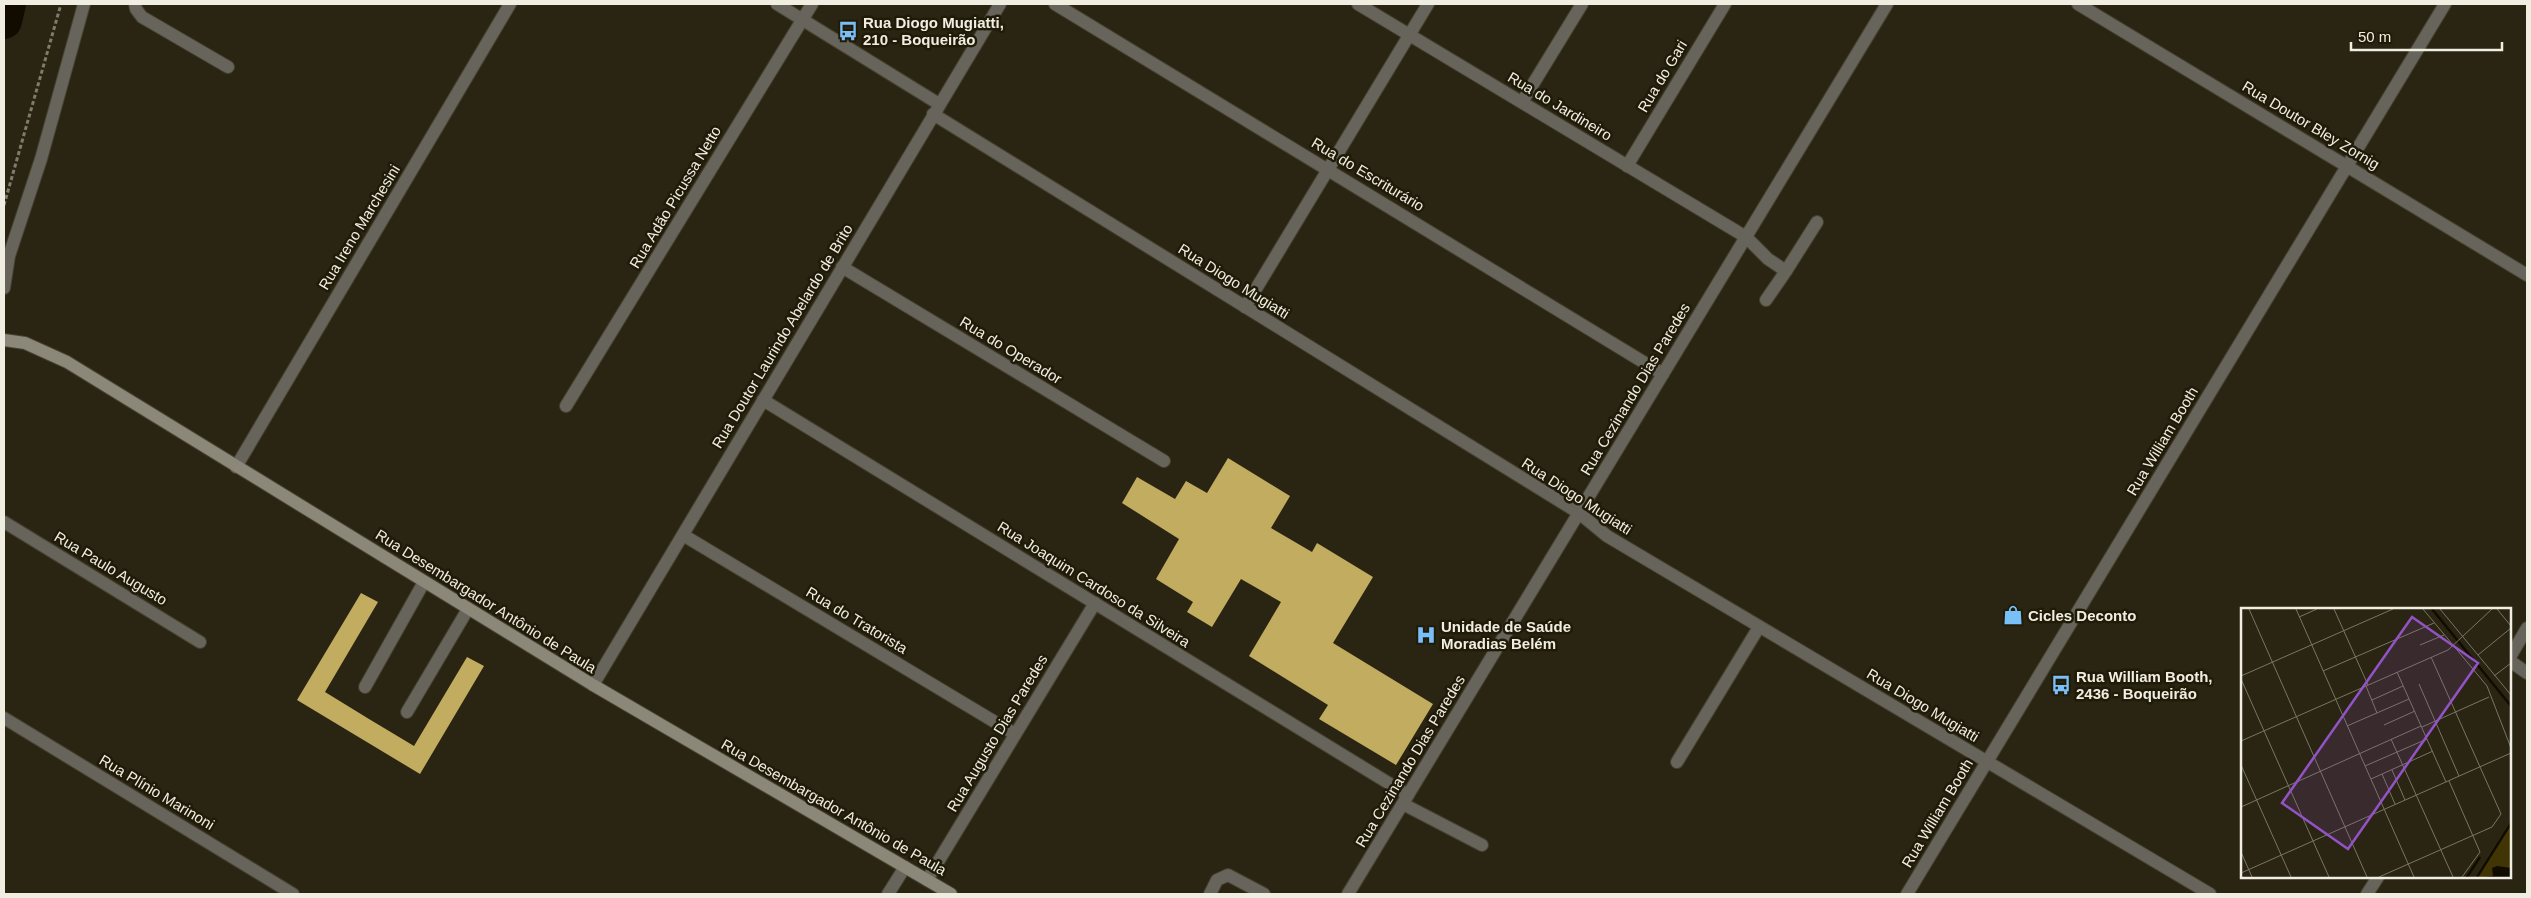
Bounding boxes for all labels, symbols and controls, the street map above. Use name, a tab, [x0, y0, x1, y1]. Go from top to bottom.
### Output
place label: Rua Diogo Mugiatti, 210 - Boqueirão	[863, 14, 1004, 48]
bus stop icon: Rua Diogo Mugiatti, 210 - Boqueirão	[837, 20, 859, 42]
scale bar	[2351, 20, 2502, 52]
text: 50 m	[2358, 28, 2391, 45]
street label: Rua do Gari	[1634, 37, 1690, 115]
street label: Rua do Jardineiro	[1505, 68, 1615, 144]
street label: Rua Doutor Bley Zornig	[2239, 77, 2383, 173]
street label: Rua Adão Picussa Netto	[626, 123, 724, 271]
street label: Rua do Escriturário	[1309, 134, 1427, 214]
street label: Rua Ireno Marchesini	[315, 162, 403, 292]
street label: Rua Doutor Laurindo Abelardo de Brito	[708, 221, 856, 451]
street label: Rua Diogo Mugiatti	[1175, 240, 1293, 322]
street label: Rua Cezinando Dias Paredes	[1577, 300, 1693, 478]
street label: Rua do Operador	[957, 313, 1065, 387]
street label: Rua William Booth	[2123, 384, 2201, 498]
street label: Rua Diogo Mugiatti	[1519, 454, 1635, 538]
street label: Rua Joaquim Cardoso da Silveira	[995, 518, 1194, 651]
street label: Rua Desembargador Antônio de Paula	[373, 526, 600, 677]
street label: Rua Paulo Augusto	[52, 528, 170, 608]
street label: Rua do Tratorista	[803, 583, 911, 657]
shop icon: Cicles Deconto	[2002, 604, 2024, 626]
place label: Cicles Deconto	[2028, 607, 2136, 624]
inset map	[2241, 608, 2511, 878]
place label: Unidade de Saúde Moradias Belém	[1441, 618, 1571, 652]
hospital icon: Unidade de Saúde Moradias Belém	[1415, 624, 1437, 646]
street label: Rua Augusto Dias Paredes	[943, 651, 1051, 815]
street label: Rua Diogo Mugiatti	[1864, 665, 1982, 745]
place label: Rua William Booth, 2436 - Boqueirão	[2076, 668, 2213, 702]
street label: Rua Cezinando Dias Paredes	[1352, 672, 1468, 850]
bus stop icon: Rua William Booth, 2436 - Boqueirão	[2050, 674, 2072, 696]
street label: Rua Desembargador Antônio de Paula	[719, 735, 950, 879]
street label: Rua Plínio Marinoni	[97, 751, 217, 833]
street label: Rua William Booth	[1898, 756, 1976, 870]

